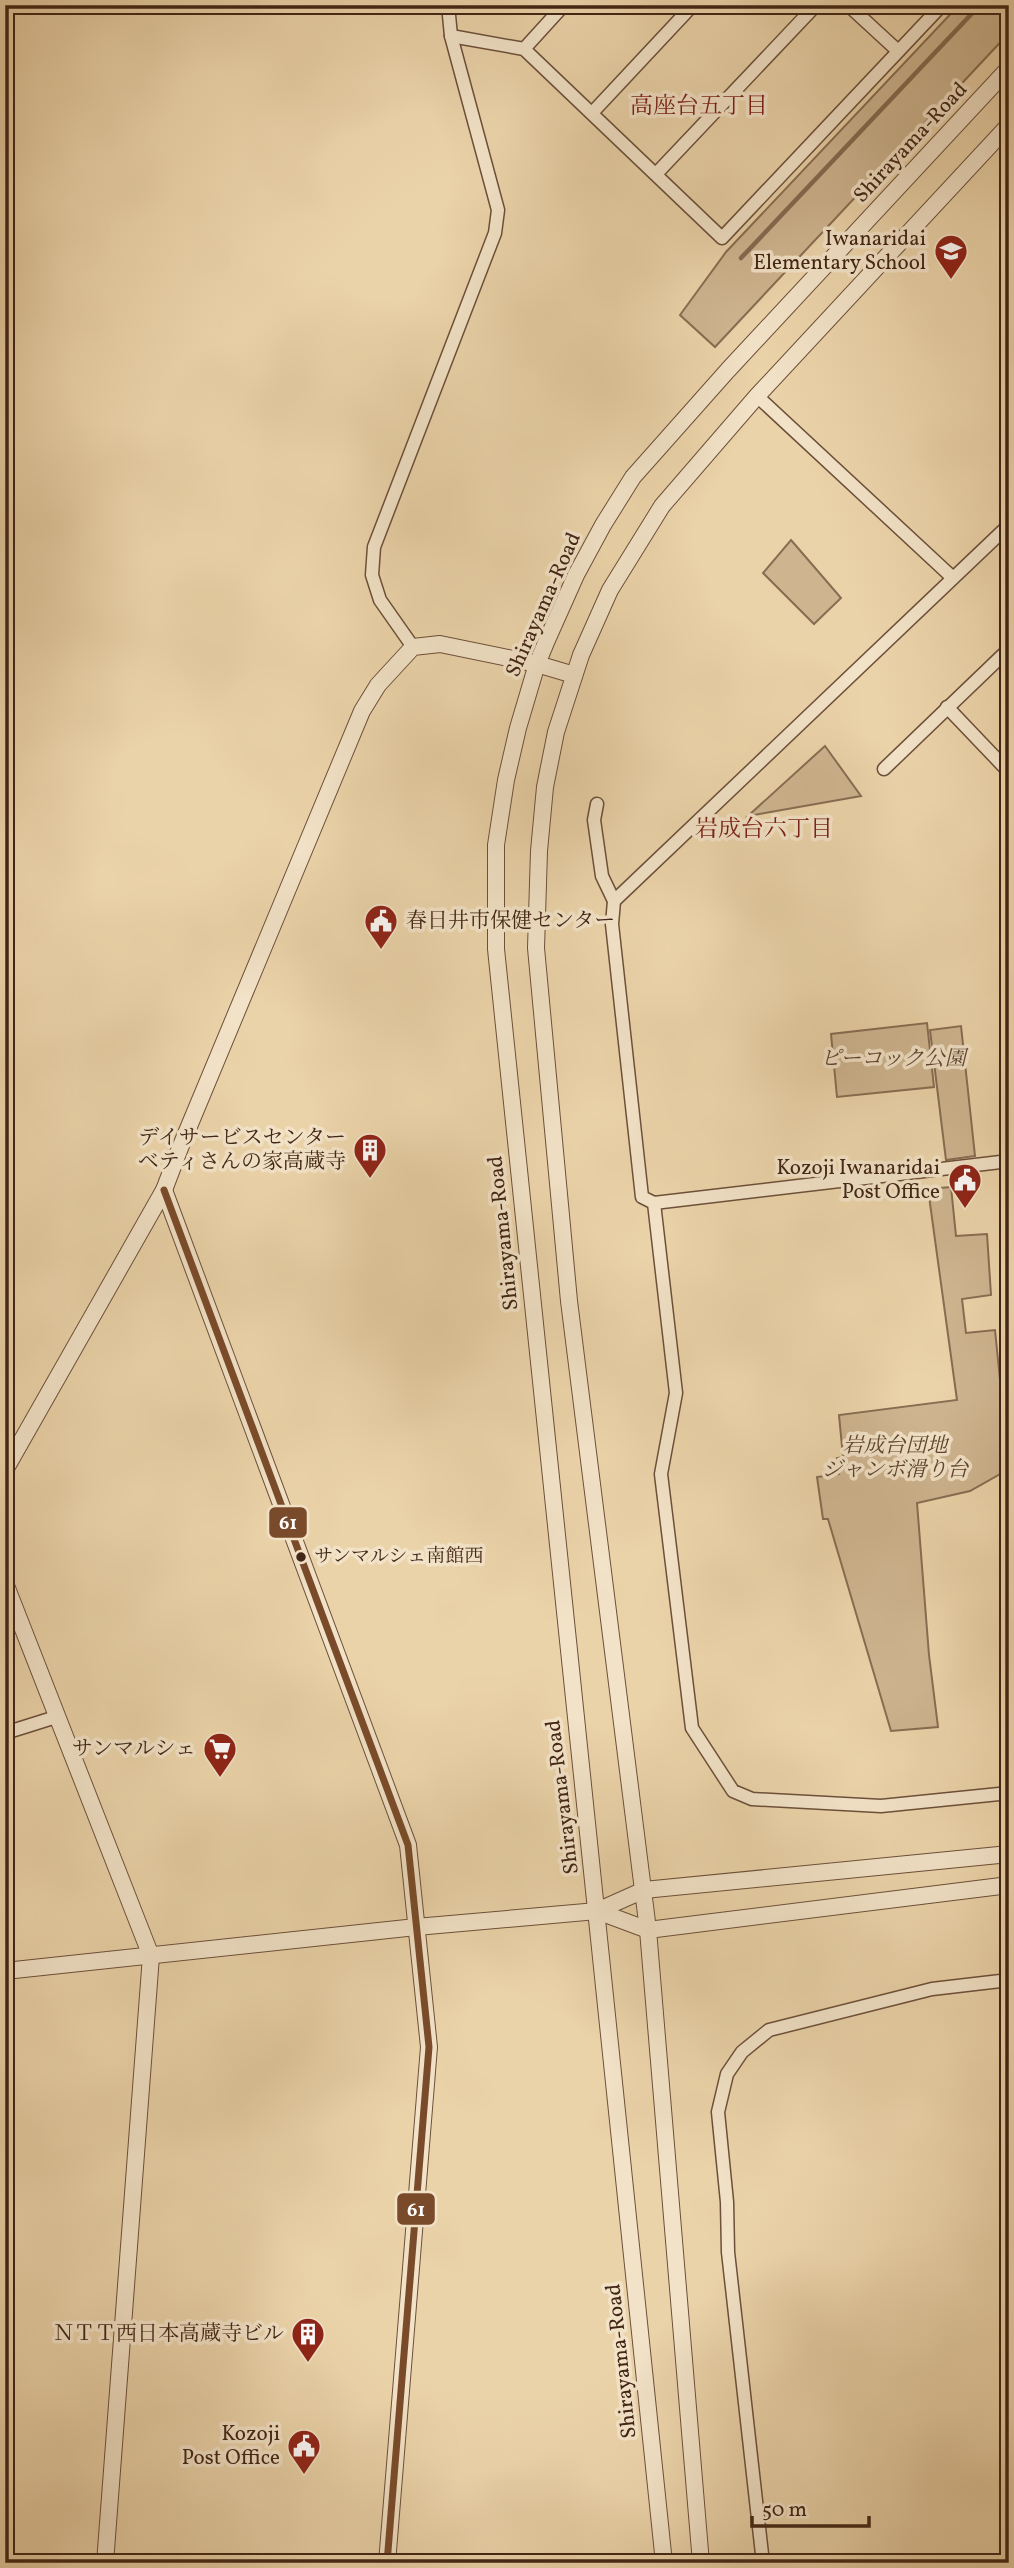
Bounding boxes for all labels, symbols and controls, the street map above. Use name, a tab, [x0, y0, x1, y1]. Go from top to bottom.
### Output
street label: Shirayama-Road	[847, 76, 975, 210]
district label: 高座台五丁目	[630, 91, 768, 123]
place label: Iwanaridai Elementary School	[753, 225, 926, 278]
school or university icon: Iwanaridai Elementary School	[932, 232, 970, 281]
street label: Shirayama-Road	[499, 528, 589, 682]
district label: 岩成台六丁目	[695, 814, 833, 846]
public building icon: 春日井市保健センター	[362, 902, 400, 951]
place label: 春日井市保健センター	[406, 907, 615, 936]
park label: ピーコック公園	[820, 1045, 969, 1074]
place label: デイサービスセンター ベティさんの家高蔵寺	[138, 1124, 346, 1177]
building icon: デイサービスセンター ベティさんの家高蔵寺	[351, 1131, 389, 1180]
street label: Shirayama-Road	[481, 1154, 527, 1312]
place label: Kozoji Iwanaridai Post Office	[776, 1154, 940, 1207]
public building icon: Kozoji Iwanaridai Post Office	[946, 1161, 984, 1210]
park label: 岩成台団地 ジャンボ滑り台	[822, 1432, 969, 1485]
line badge: 61	[268, 1506, 308, 1539]
text: 61	[279, 1511, 297, 1537]
place label: サンマルシェ南館西	[314, 1544, 483, 1570]
marker: サンマルシェ南館西	[294, 1550, 308, 1564]
street label: Shirayama-Road	[539, 1718, 587, 1876]
supermarket icon: サンマルシェ	[201, 1730, 239, 1779]
place label: サンマルシェ	[72, 1735, 196, 1764]
line badge: 61	[396, 2192, 436, 2226]
text: 61	[407, 2198, 425, 2224]
street label: Shirayama-Road	[599, 2282, 645, 2440]
building icon: ＮＴＴ西日本高蔵寺ビル	[289, 2315, 327, 2364]
place label: ＮＴＴ西日本高蔵寺ビル	[53, 2320, 284, 2349]
place label: Kozoji Post Office	[182, 2420, 280, 2473]
public building icon: Kozoji Post Office	[285, 2427, 323, 2476]
scale bar	[752, 2484, 869, 2528]
text: 50 m	[762, 2496, 807, 2525]

